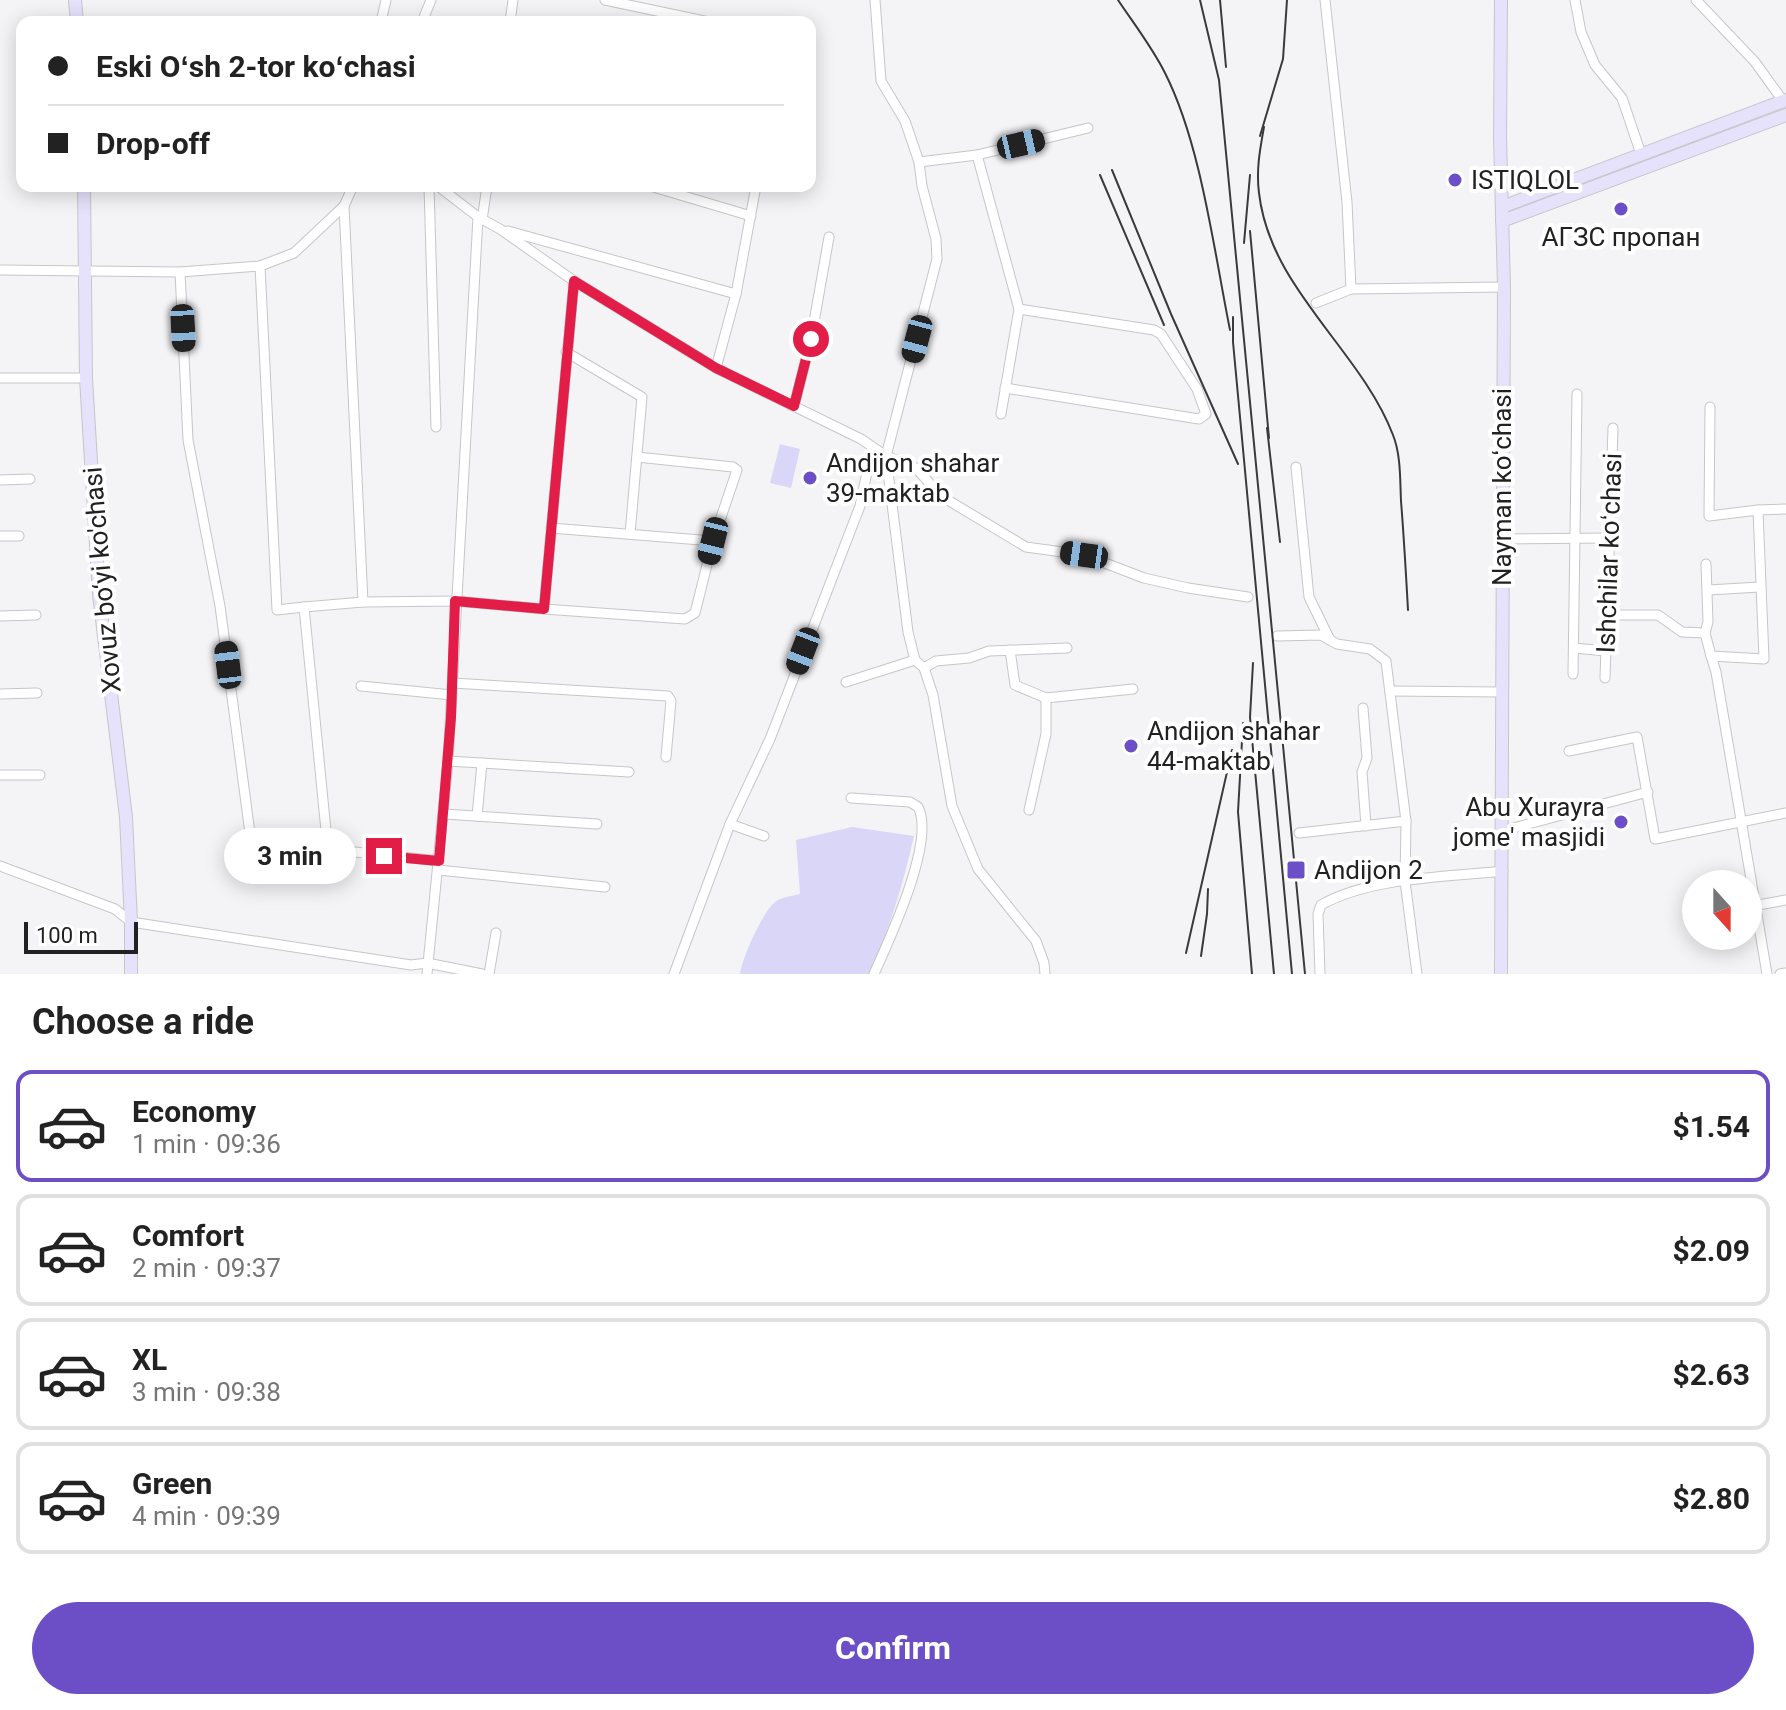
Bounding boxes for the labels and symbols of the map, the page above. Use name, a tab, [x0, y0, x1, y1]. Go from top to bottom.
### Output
car	[995, 127, 1047, 161]
place label: ISTIQLOL	[1471, 165, 1579, 195]
marker: ISTIQLOL	[1446, 171, 1464, 189]
marker: АГЗС пропан	[1612, 200, 1630, 218]
place label: АГЗС пропан	[1542, 222, 1700, 252]
car	[170, 303, 196, 353]
car	[899, 313, 935, 365]
route start	[793, 321, 829, 357]
street label: Nayman koʻchasi	[1487, 388, 1517, 586]
place label: Andijon shahar 39-maktab	[826, 448, 1000, 508]
street label: Ishchilar koʻchasi	[1591, 452, 1627, 654]
street label: Xovuz bo‘yi ko'chasi	[77, 466, 127, 694]
marker: Andijon shahar 39-maktab	[801, 469, 819, 487]
car	[696, 515, 730, 567]
car	[1059, 540, 1109, 570]
car	[783, 624, 823, 678]
car	[213, 640, 243, 690]
place label: Andijon shahar 44-maktab	[1147, 716, 1321, 776]
marker: Andijon shahar 44-maktab	[1122, 737, 1140, 755]
place label: Abu Xurayra jome' masjidi	[1452, 792, 1605, 852]
marker: Abu Xurayra jome' masjidi	[1612, 813, 1630, 831]
callout: 3 min	[224, 828, 356, 884]
route end	[366, 838, 402, 874]
place label: Andijon 2	[1314, 855, 1423, 885]
marker: Andijon 2	[1285, 859, 1307, 881]
north arrow	[1682, 870, 1762, 950]
scale bar	[24, 918, 138, 954]

